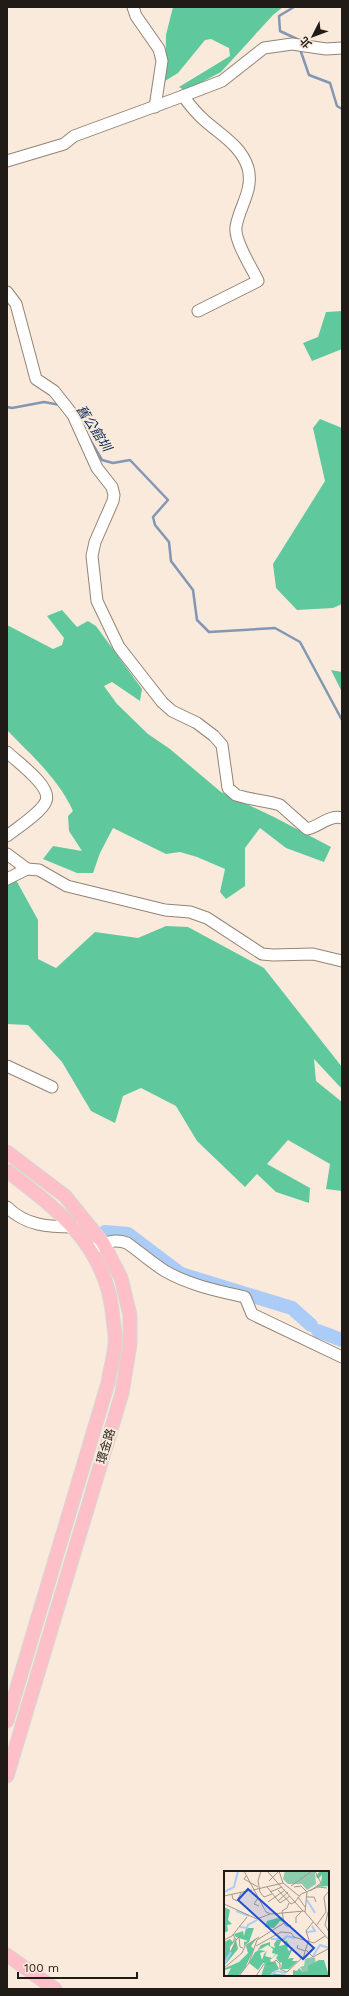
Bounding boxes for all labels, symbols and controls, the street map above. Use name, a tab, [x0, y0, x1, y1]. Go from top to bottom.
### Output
north arrow	[293, 16, 333, 56]
text: 北	[297, 34, 314, 51]
water label: 舊公館圳	[74, 402, 116, 456]
street label: 環金路	[94, 1427, 118, 1465]
inset map	[224, 1871, 329, 1976]
scale bar	[18, 1954, 137, 1980]
text: 100 m	[24, 1961, 59, 1975]

